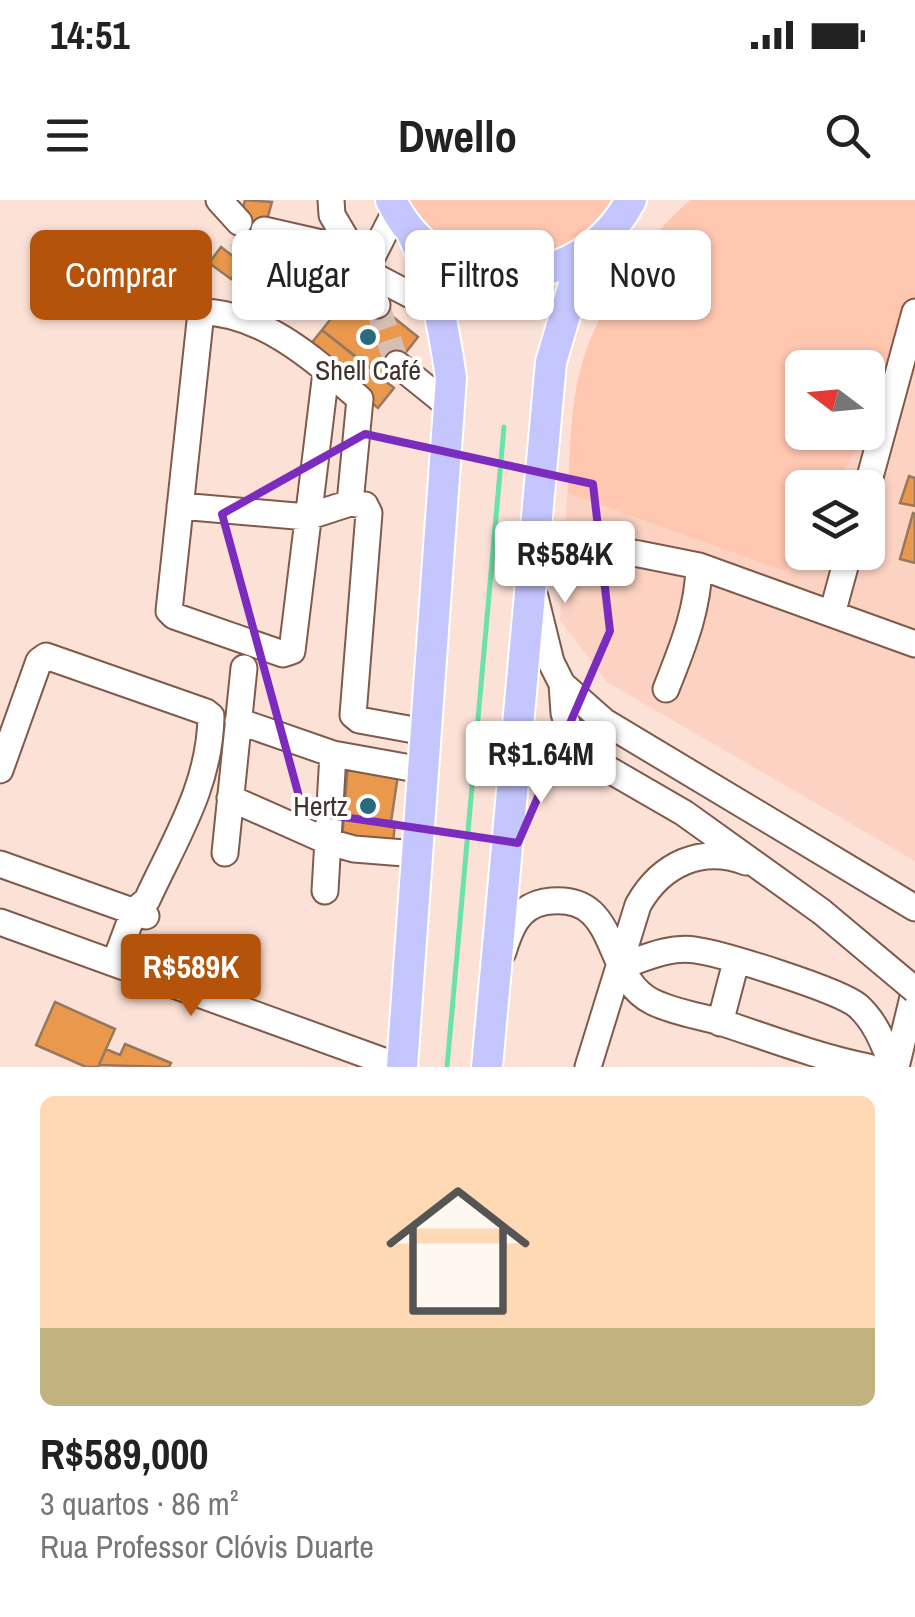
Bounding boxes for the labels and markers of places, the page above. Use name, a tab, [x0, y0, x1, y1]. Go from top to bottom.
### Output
marker: Shell Café	[357, 326, 379, 348]
place label: Shell Café	[315, 351, 421, 389]
pin: R$584K	[484, 521, 646, 606]
pin: R$1.64M	[449, 721, 633, 806]
place label: Hertz	[293, 787, 348, 825]
marker: Hertz	[357, 795, 379, 817]
pin: R$589K	[110, 934, 272, 1019]

